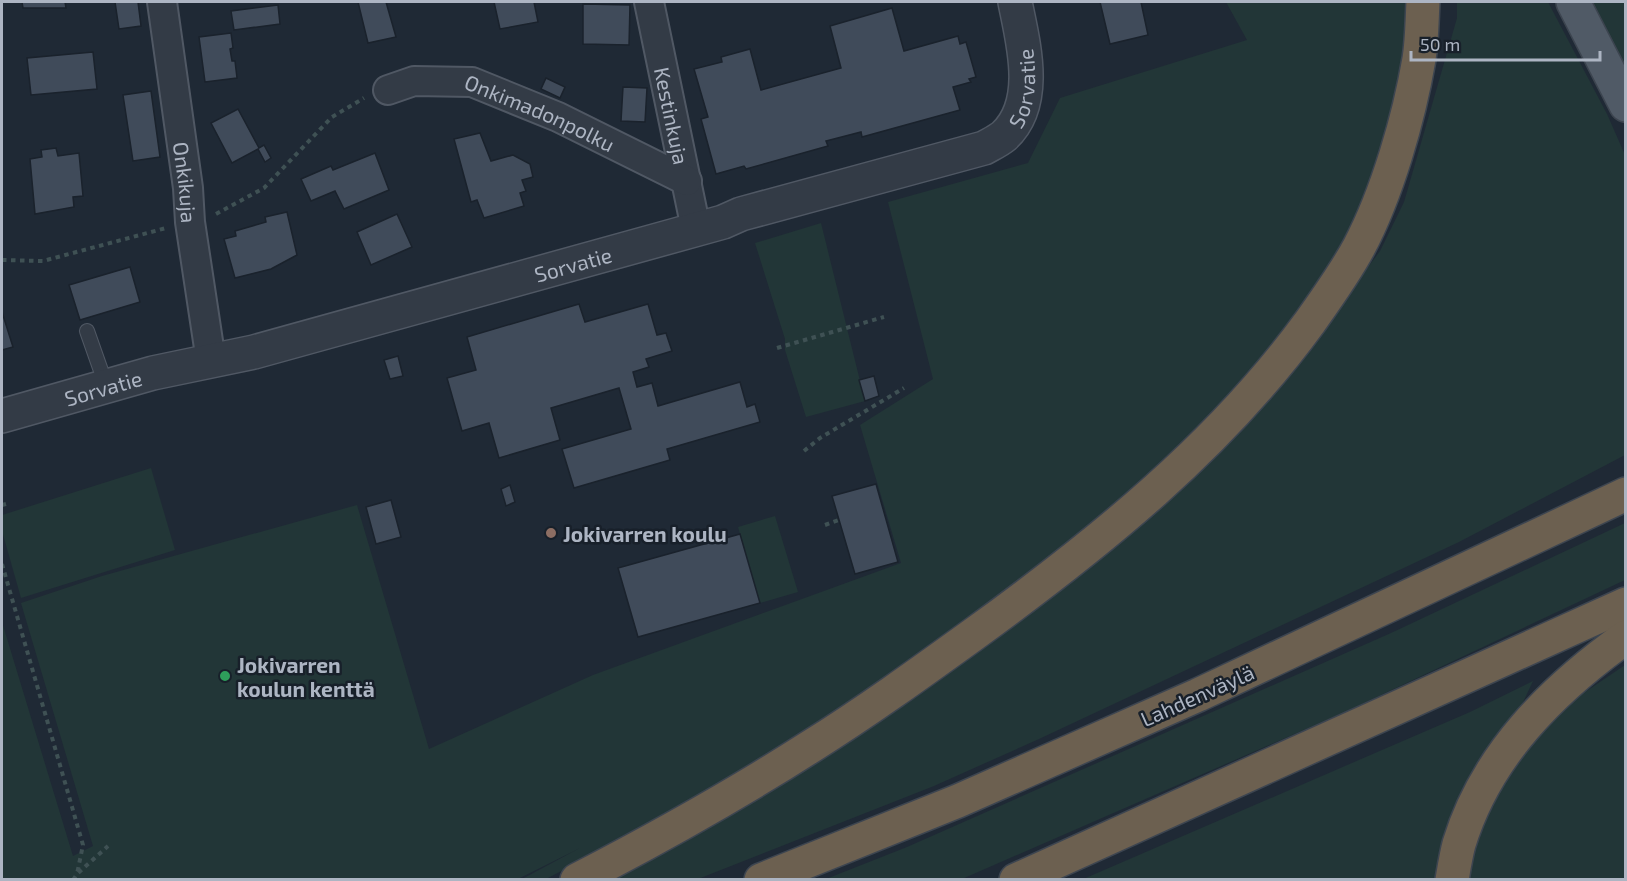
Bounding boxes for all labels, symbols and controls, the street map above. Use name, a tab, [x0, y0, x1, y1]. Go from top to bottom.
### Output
scale bar	[1411, 24, 1600, 62]
text: 50 m	[1420, 33, 1460, 55]
street label: Sorvatie	[1002, 48, 1039, 132]
street label: Kestinkuja	[650, 65, 695, 167]
street label: Onkimadonpolku	[462, 68, 619, 156]
street label: Onkikuja	[169, 140, 203, 224]
street label: Sorvatie	[531, 241, 614, 286]
street label: Sorvatie	[61, 364, 145, 410]
place label: Jokivarren koulu	[563, 521, 727, 546]
marker: Jokivarren koulu	[544, 526, 558, 540]
place label: Jokivarren koulun kenttä	[237, 652, 375, 701]
street label: Lahdenväylä	[1136, 659, 1258, 731]
marker: Jokivarren koulun kenttä	[218, 669, 232, 683]

